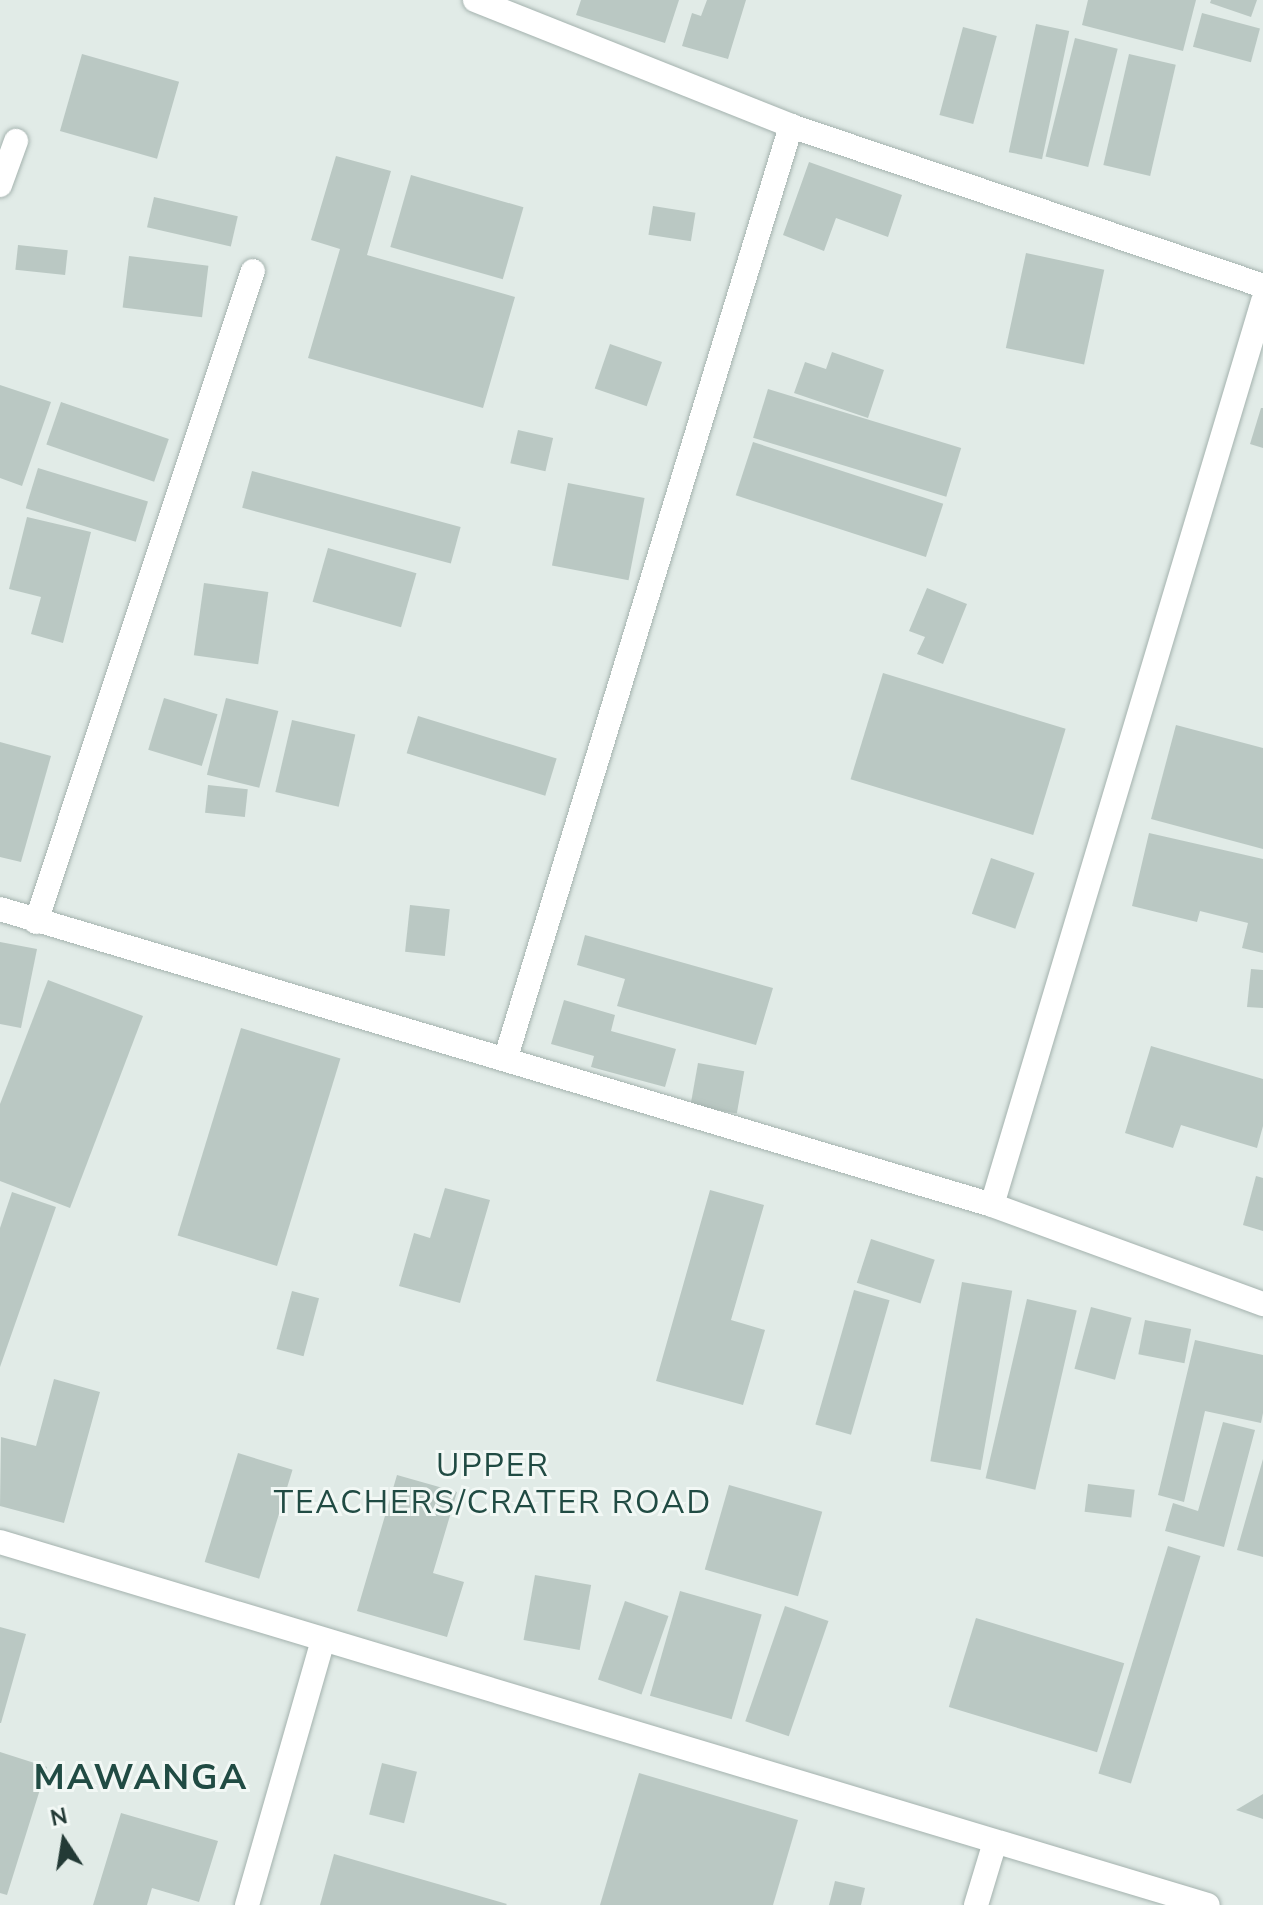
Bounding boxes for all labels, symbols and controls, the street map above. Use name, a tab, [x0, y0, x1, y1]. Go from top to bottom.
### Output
district label: UPPER TEACHERS/CRATER ROAD	[274, 1448, 712, 1523]
district label: MAWANGA	[34, 1756, 248, 1800]
north arrow	[24, 1801, 104, 1881]
text: N	[48, 1801, 70, 1834]

